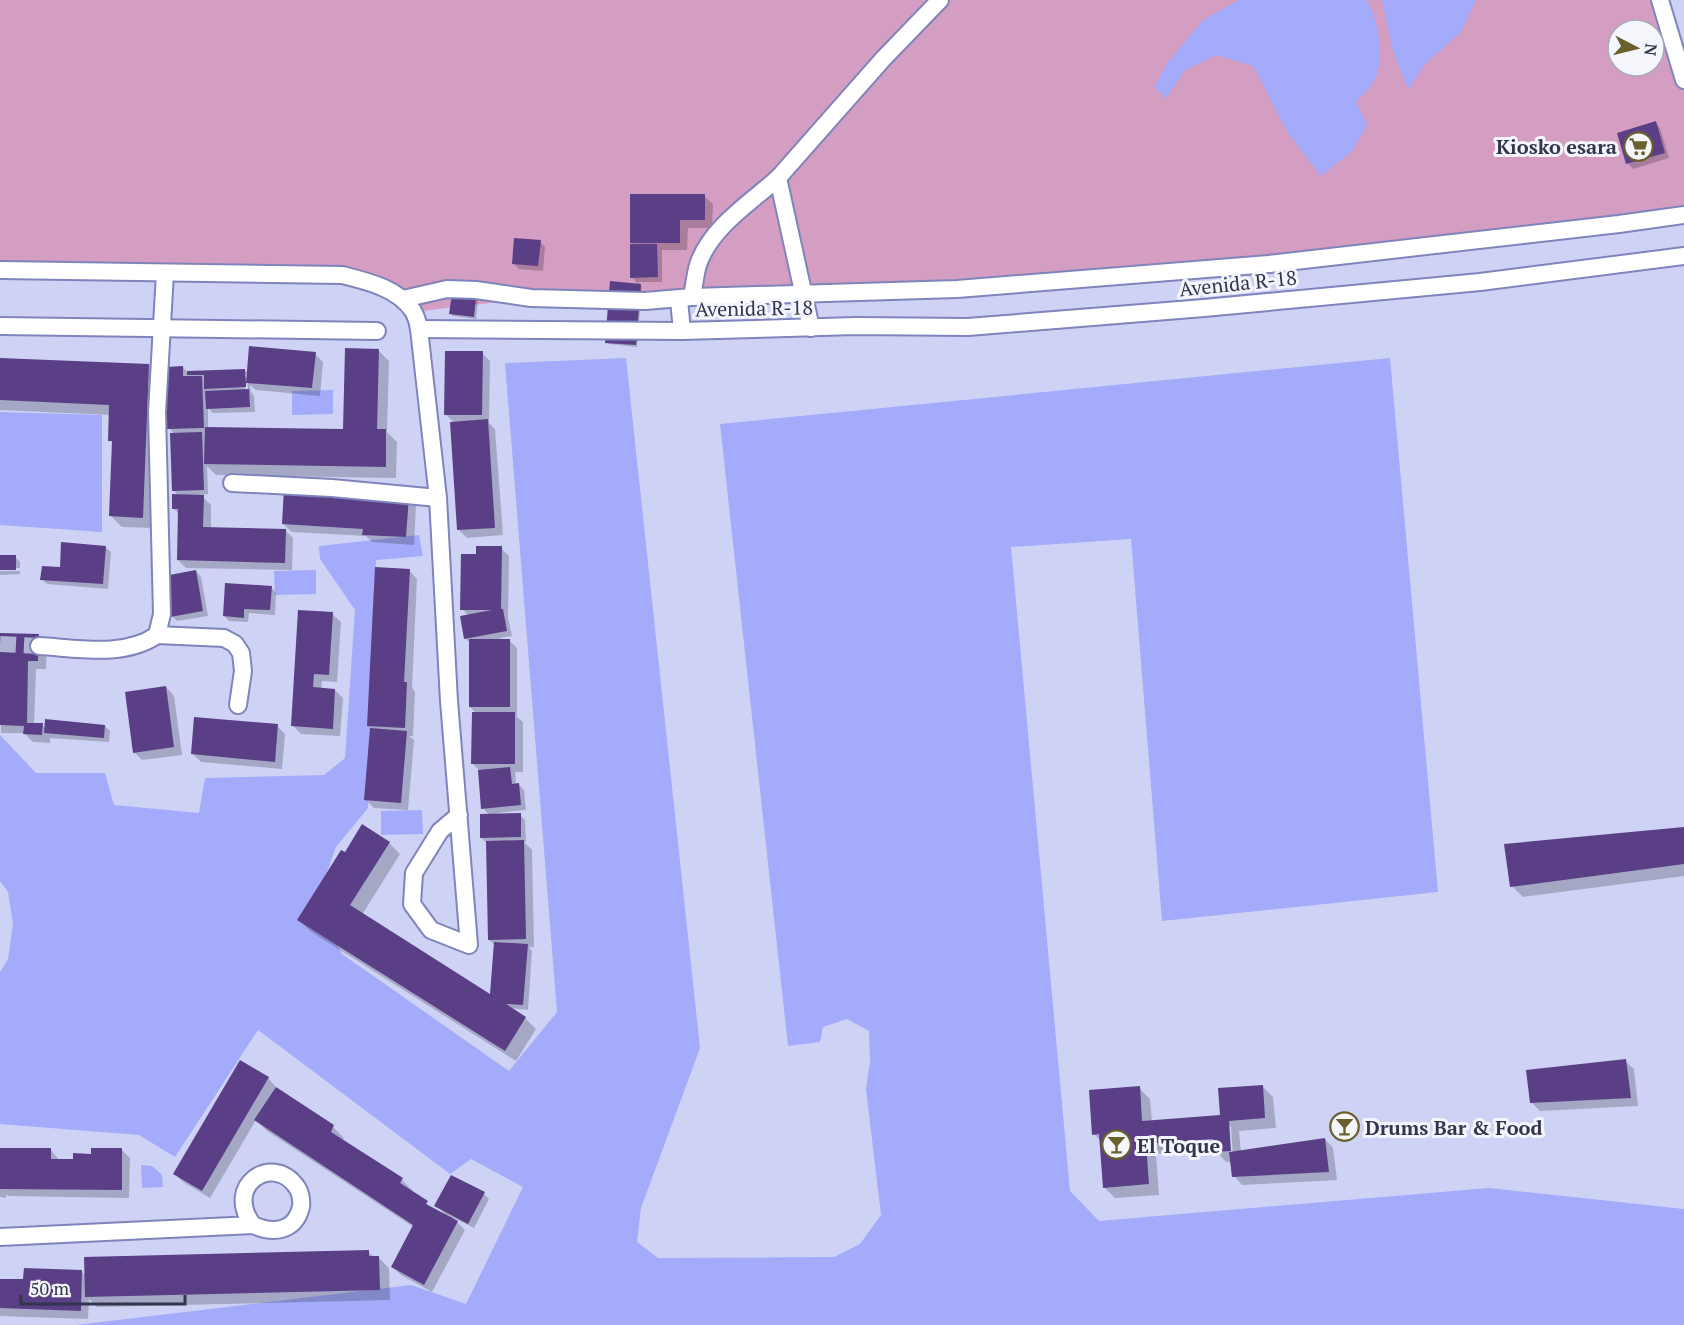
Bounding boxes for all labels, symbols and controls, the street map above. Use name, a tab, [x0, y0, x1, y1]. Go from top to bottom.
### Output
north arrow	[1606, 18, 1666, 78]
text: N	[1639, 42, 1663, 57]
supermarket icon: Kiosko esara	[1622, 130, 1654, 162]
place label: Kiosko esara	[1496, 133, 1617, 160]
street label: Avenida R-18	[1178, 263, 1298, 303]
street label: Avenida R-18	[695, 293, 813, 323]
bar icon: Drums Bar & Food	[1328, 1111, 1360, 1143]
place label: Drums Bar & Food	[1365, 1114, 1542, 1141]
bar icon: El Toque	[1100, 1129, 1132, 1161]
place label: El Toque	[1137, 1132, 1220, 1159]
scale bar	[21, 1268, 184, 1306]
text: 50 m	[30, 1276, 70, 1300]

